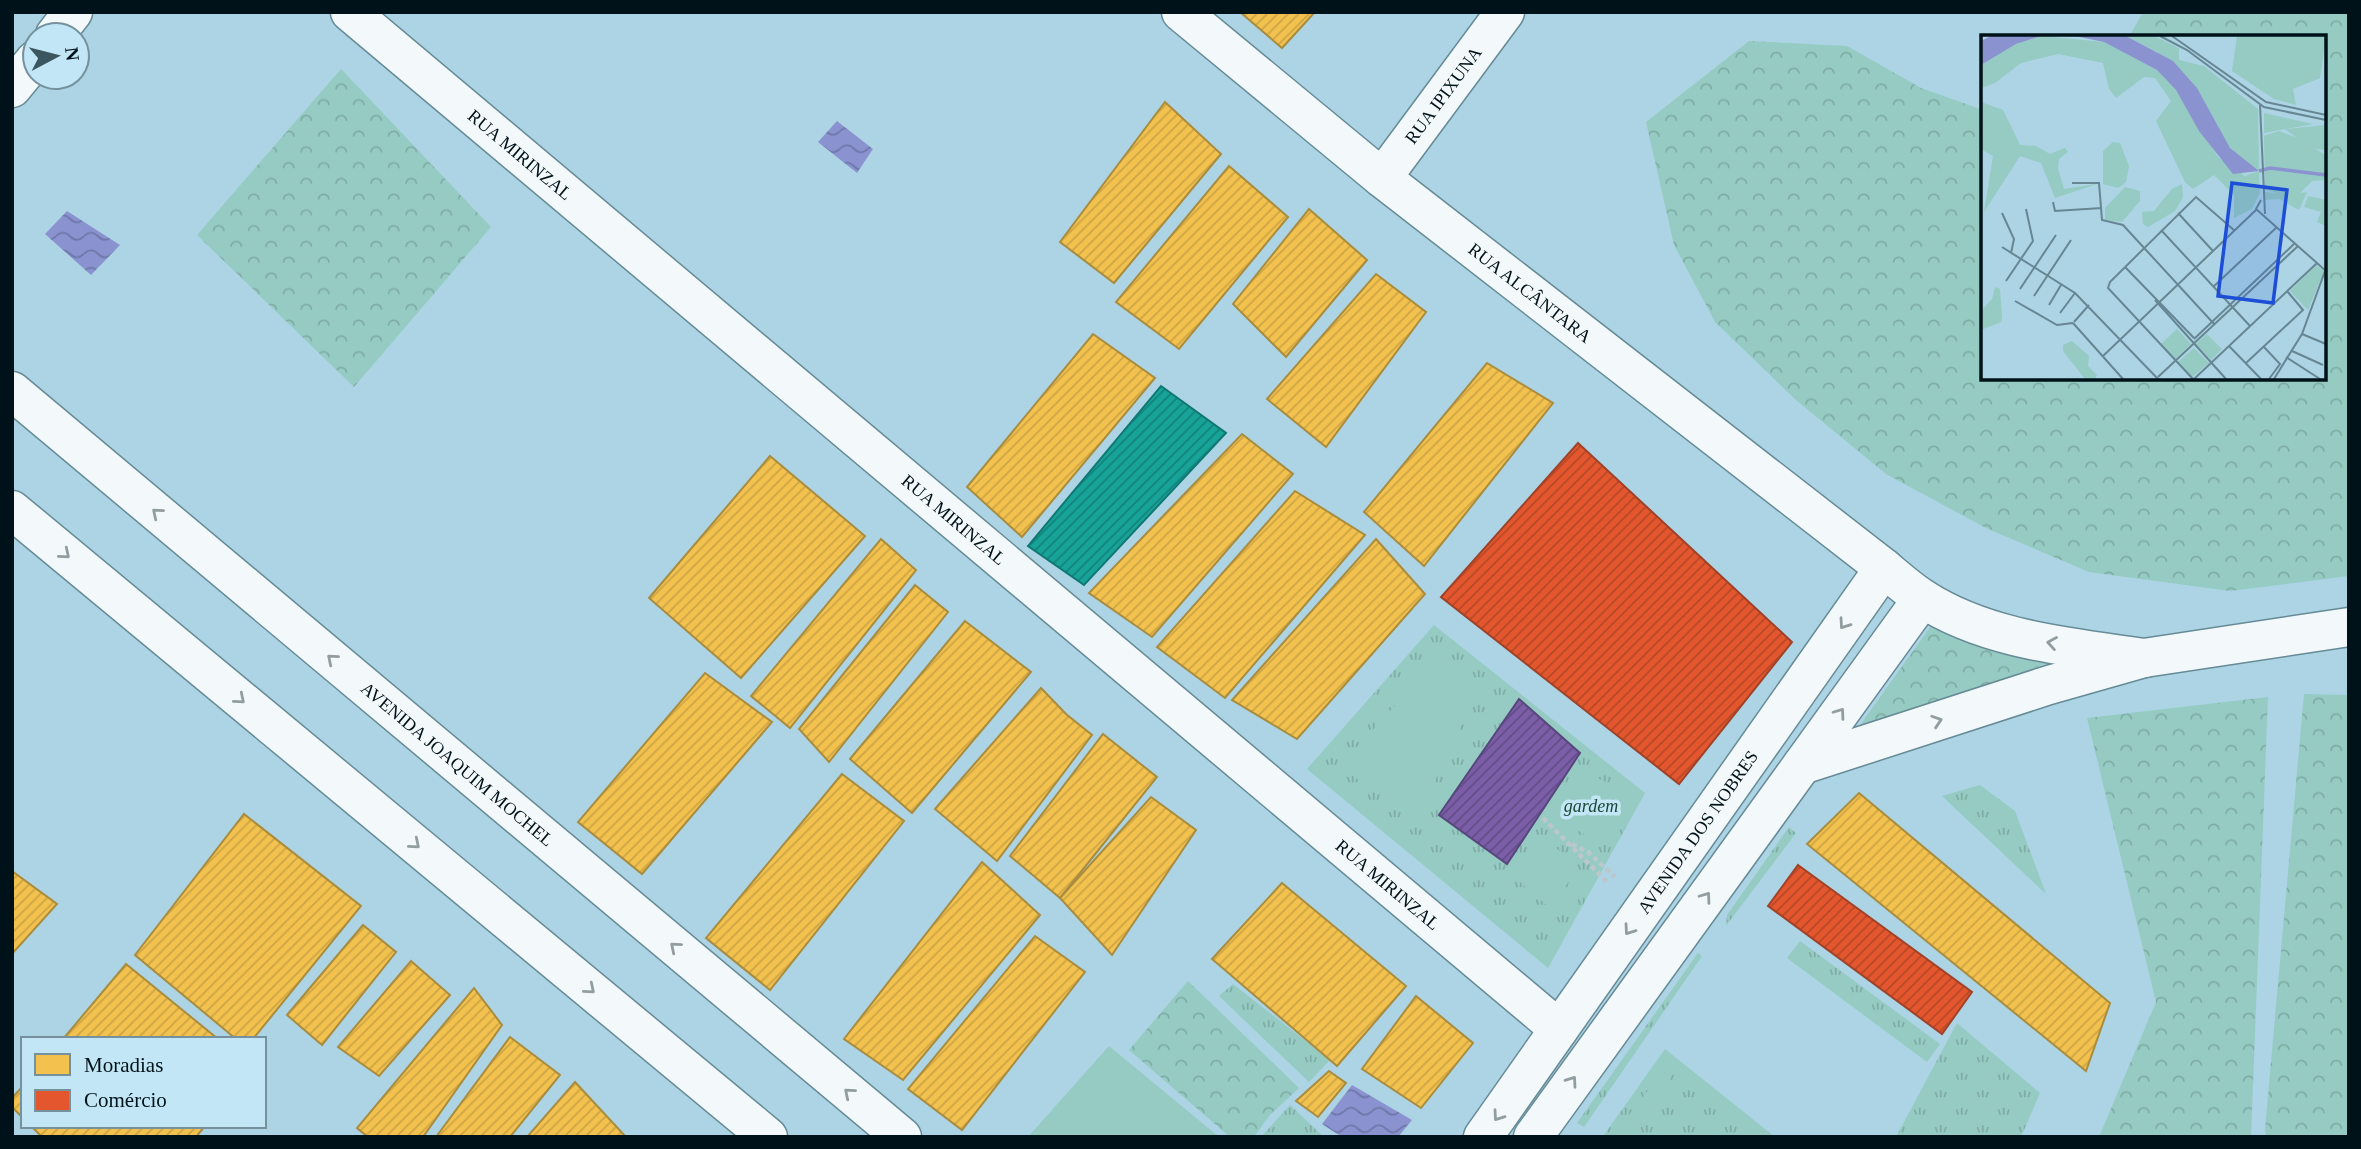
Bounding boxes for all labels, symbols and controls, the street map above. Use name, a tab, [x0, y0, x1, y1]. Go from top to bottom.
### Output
north arrow	[21, 21, 91, 91]
inset map	[1981, 35, 2326, 380]
street label: RUA IPIXUNA	[1401, 43, 1486, 148]
text: N	[61, 46, 84, 62]
street label: RUA MIRINZAL	[464, 106, 576, 204]
street label: RUA ALCÂNTARA	[1465, 239, 1595, 347]
street label: RUA MIRINZAL	[898, 471, 1010, 569]
one-way arrow	[153, 509, 166, 521]
one-way arrow	[56, 546, 69, 558]
one-way arrow	[1840, 616, 1852, 629]
one-way arrow	[2046, 636, 2058, 651]
one-way arrow	[327, 655, 340, 667]
street label: AVENIDA JOAQUIM MOCHEL	[357, 678, 557, 851]
one-way arrow	[232, 691, 245, 703]
one-way arrow	[1831, 708, 1844, 721]
one-way arrow	[1931, 714, 1943, 729]
street label: AVENIDA DOS NOBRES	[1634, 747, 1762, 917]
park label: gardem	[1564, 796, 1618, 816]
one-way arrow	[407, 836, 420, 848]
street label: RUA MIRINZAL	[1332, 836, 1444, 934]
one-way arrow	[1698, 892, 1710, 905]
one-way arrow	[1625, 922, 1637, 935]
one-way arrow	[670, 943, 683, 955]
one-way arrow	[583, 981, 595, 994]
legend	[21, 1037, 266, 1128]
text: Moradias	[84, 1053, 163, 1077]
one-way arrow	[1564, 1076, 1577, 1089]
text: Comércio	[84, 1088, 167, 1112]
one-way arrow	[845, 1089, 858, 1101]
one-way arrow	[1494, 1108, 1506, 1121]

